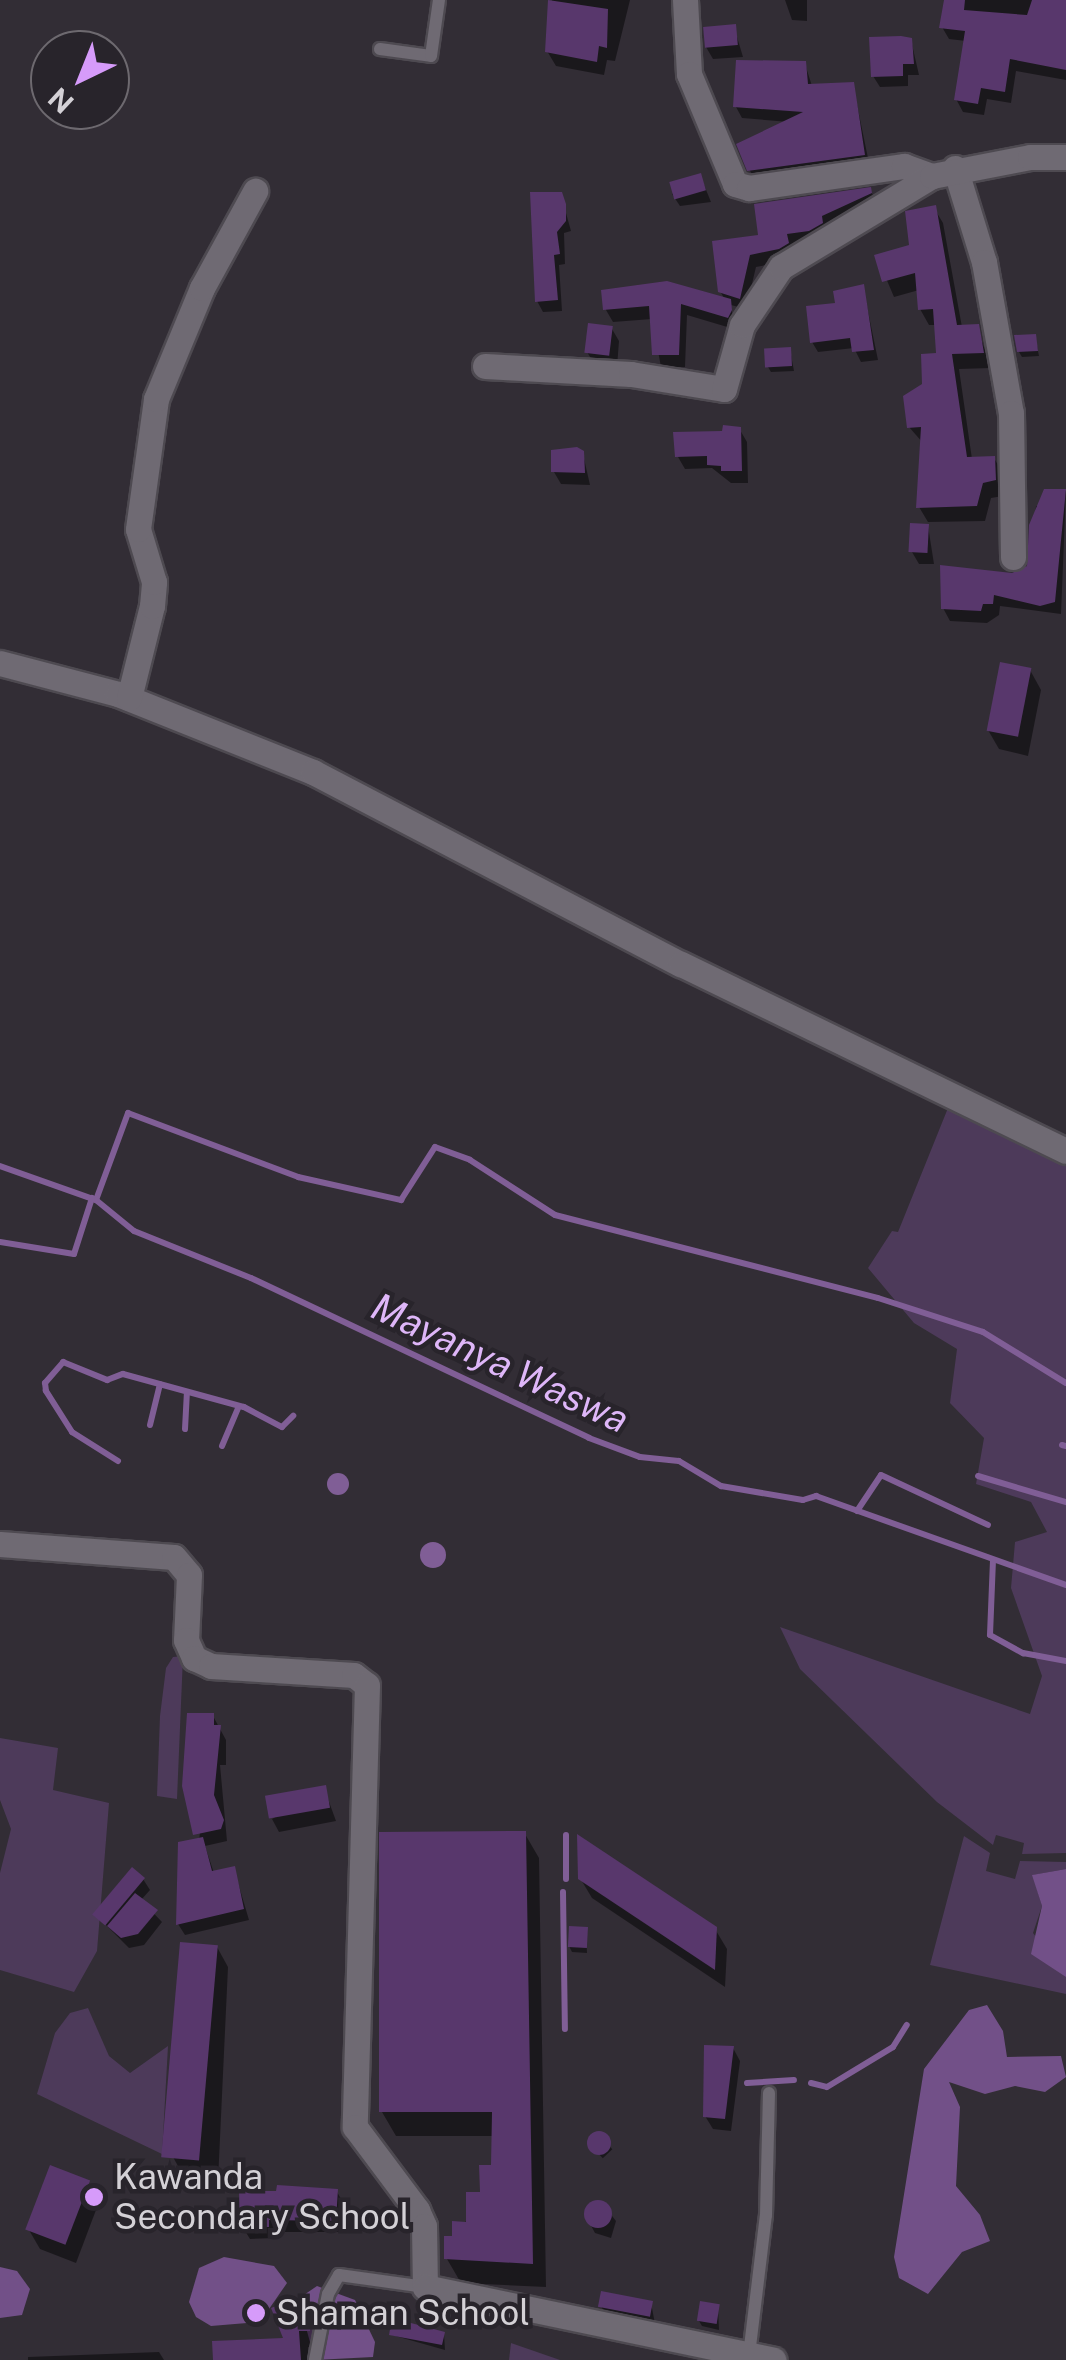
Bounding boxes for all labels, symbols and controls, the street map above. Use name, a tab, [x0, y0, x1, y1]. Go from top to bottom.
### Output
north arrow	[30, 30, 130, 130]
text: N	[41, 81, 80, 120]
water label: Mayanya Waswa	[364, 1283, 636, 1443]
place label: Kawanda Secondary School	[114, 2156, 410, 2238]
marker: Kawanda Secondary School	[83, 2186, 105, 2208]
place label: Shaman School	[276, 2292, 530, 2334]
marker: Shaman School	[245, 2302, 267, 2324]

